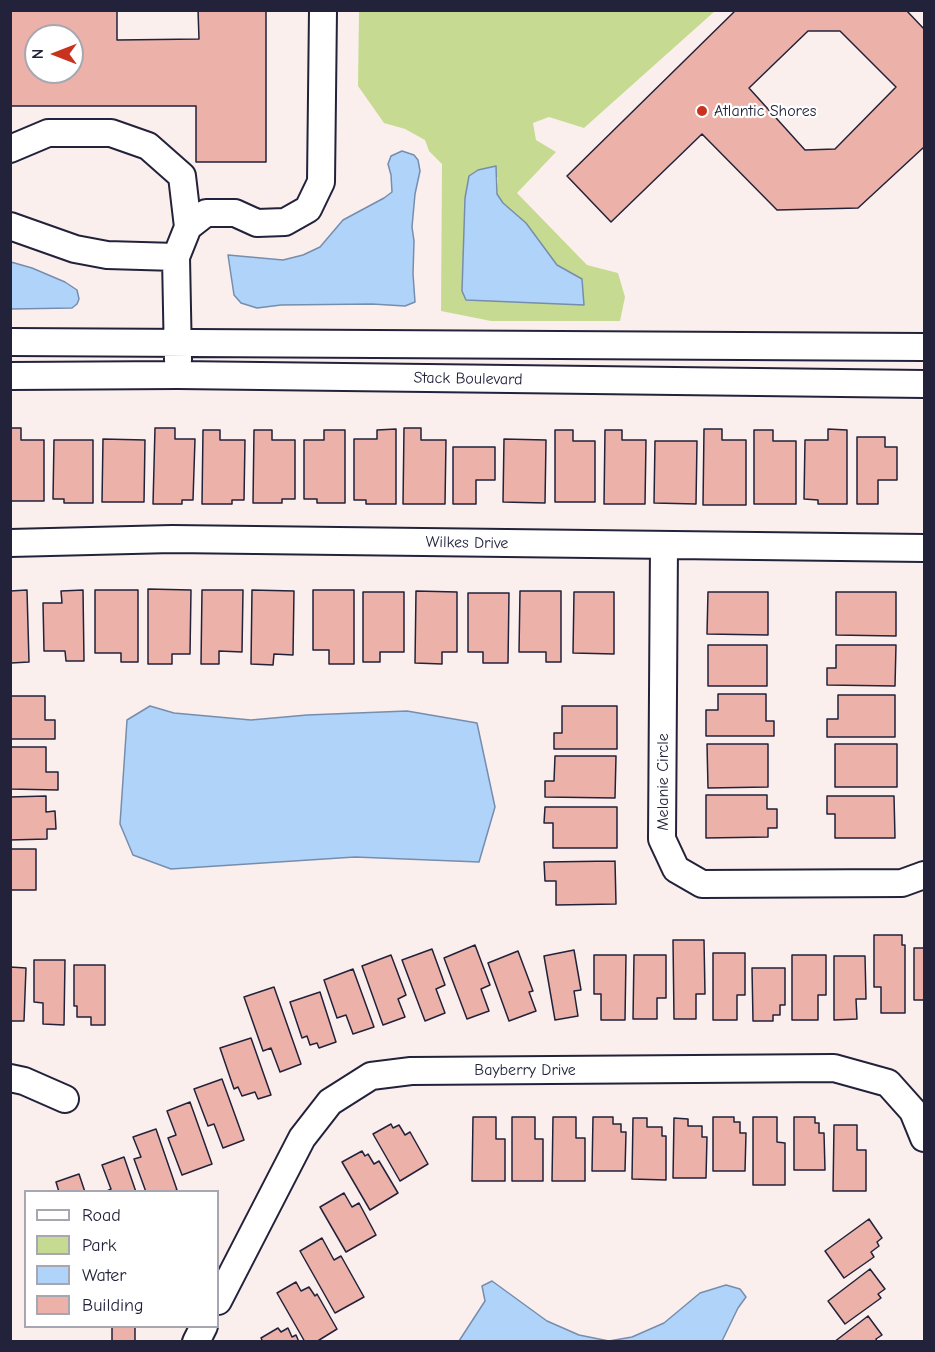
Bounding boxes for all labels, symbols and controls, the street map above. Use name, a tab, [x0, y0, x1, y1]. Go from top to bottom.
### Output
north arrow	[24, 24, 84, 84]
text: N	[29, 49, 47, 59]
place label: Atlantic Shores	[714, 101, 816, 121]
marker: Atlantic Shores	[695, 104, 709, 118]
street label: Stack Boulevard	[413, 368, 523, 390]
street label: Wilkes Drive	[425, 533, 509, 553]
street label: Melanie Circle	[653, 733, 673, 831]
street label: Bayberry Drive	[474, 1060, 576, 1080]
legend	[24, 1190, 219, 1328]
text: Road	[82, 1205, 121, 1226]
text: Park	[82, 1235, 116, 1256]
text: Water	[82, 1265, 126, 1286]
text: Building	[82, 1295, 144, 1316]

